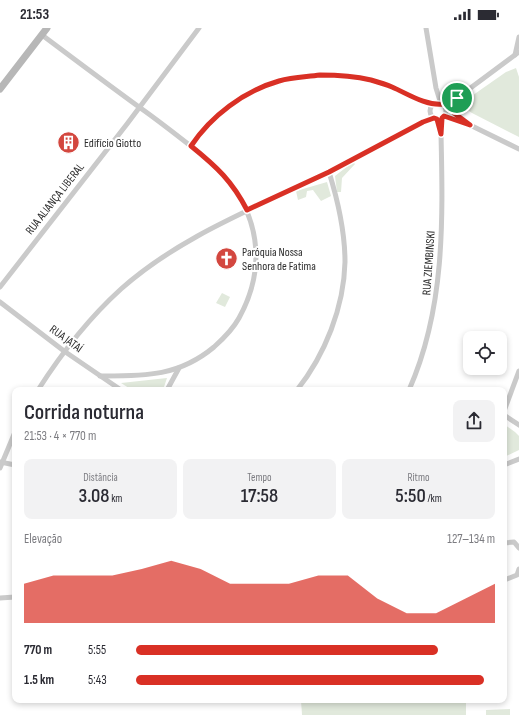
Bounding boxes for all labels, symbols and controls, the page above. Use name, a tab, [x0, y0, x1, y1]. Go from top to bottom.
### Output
text: 21:53	[20, 5, 49, 24]
pin	[440, 81, 474, 115]
icon: arrive	[446, 87, 468, 109]
building icon: Edifício Giotto	[55, 130, 81, 156]
place label: Edifício Giotto	[84, 136, 141, 151]
street label: RUA ALIANÇA LIBERAL	[22, 160, 88, 238]
street label: RUA ZIEMBINSKI	[419, 230, 439, 296]
place label: Paróquia Nossa Senhora de Fatima	[242, 245, 316, 274]
church icon: Paróquia Nossa Senhora de Fatima	[213, 246, 239, 272]
street label: RUA JATAÍ	[46, 322, 86, 356]
map controls	[463, 331, 507, 375]
button: locate	[463, 331, 507, 375]
text: Corrida noturna	[24, 399, 144, 426]
button: share	[453, 400, 495, 442]
text: 21:53 · 4 × 770 m	[24, 428, 96, 444]
text: Distância	[83, 471, 118, 484]
text: Tempo	[247, 471, 272, 484]
text: Ritmo	[407, 471, 430, 484]
text: 3.08	[79, 484, 109, 508]
text: 17:58	[241, 484, 278, 508]
text: 5:50	[395, 484, 426, 508]
text: km	[109, 492, 122, 505]
text: /km	[426, 492, 442, 505]
text: Elevação	[24, 531, 62, 547]
text: 127–134 m	[447, 531, 495, 547]
text: 770 m	[24, 642, 52, 658]
text: 5:55	[88, 642, 106, 658]
text: 1.5 km	[24, 672, 54, 688]
text: 5:43	[88, 672, 107, 688]

